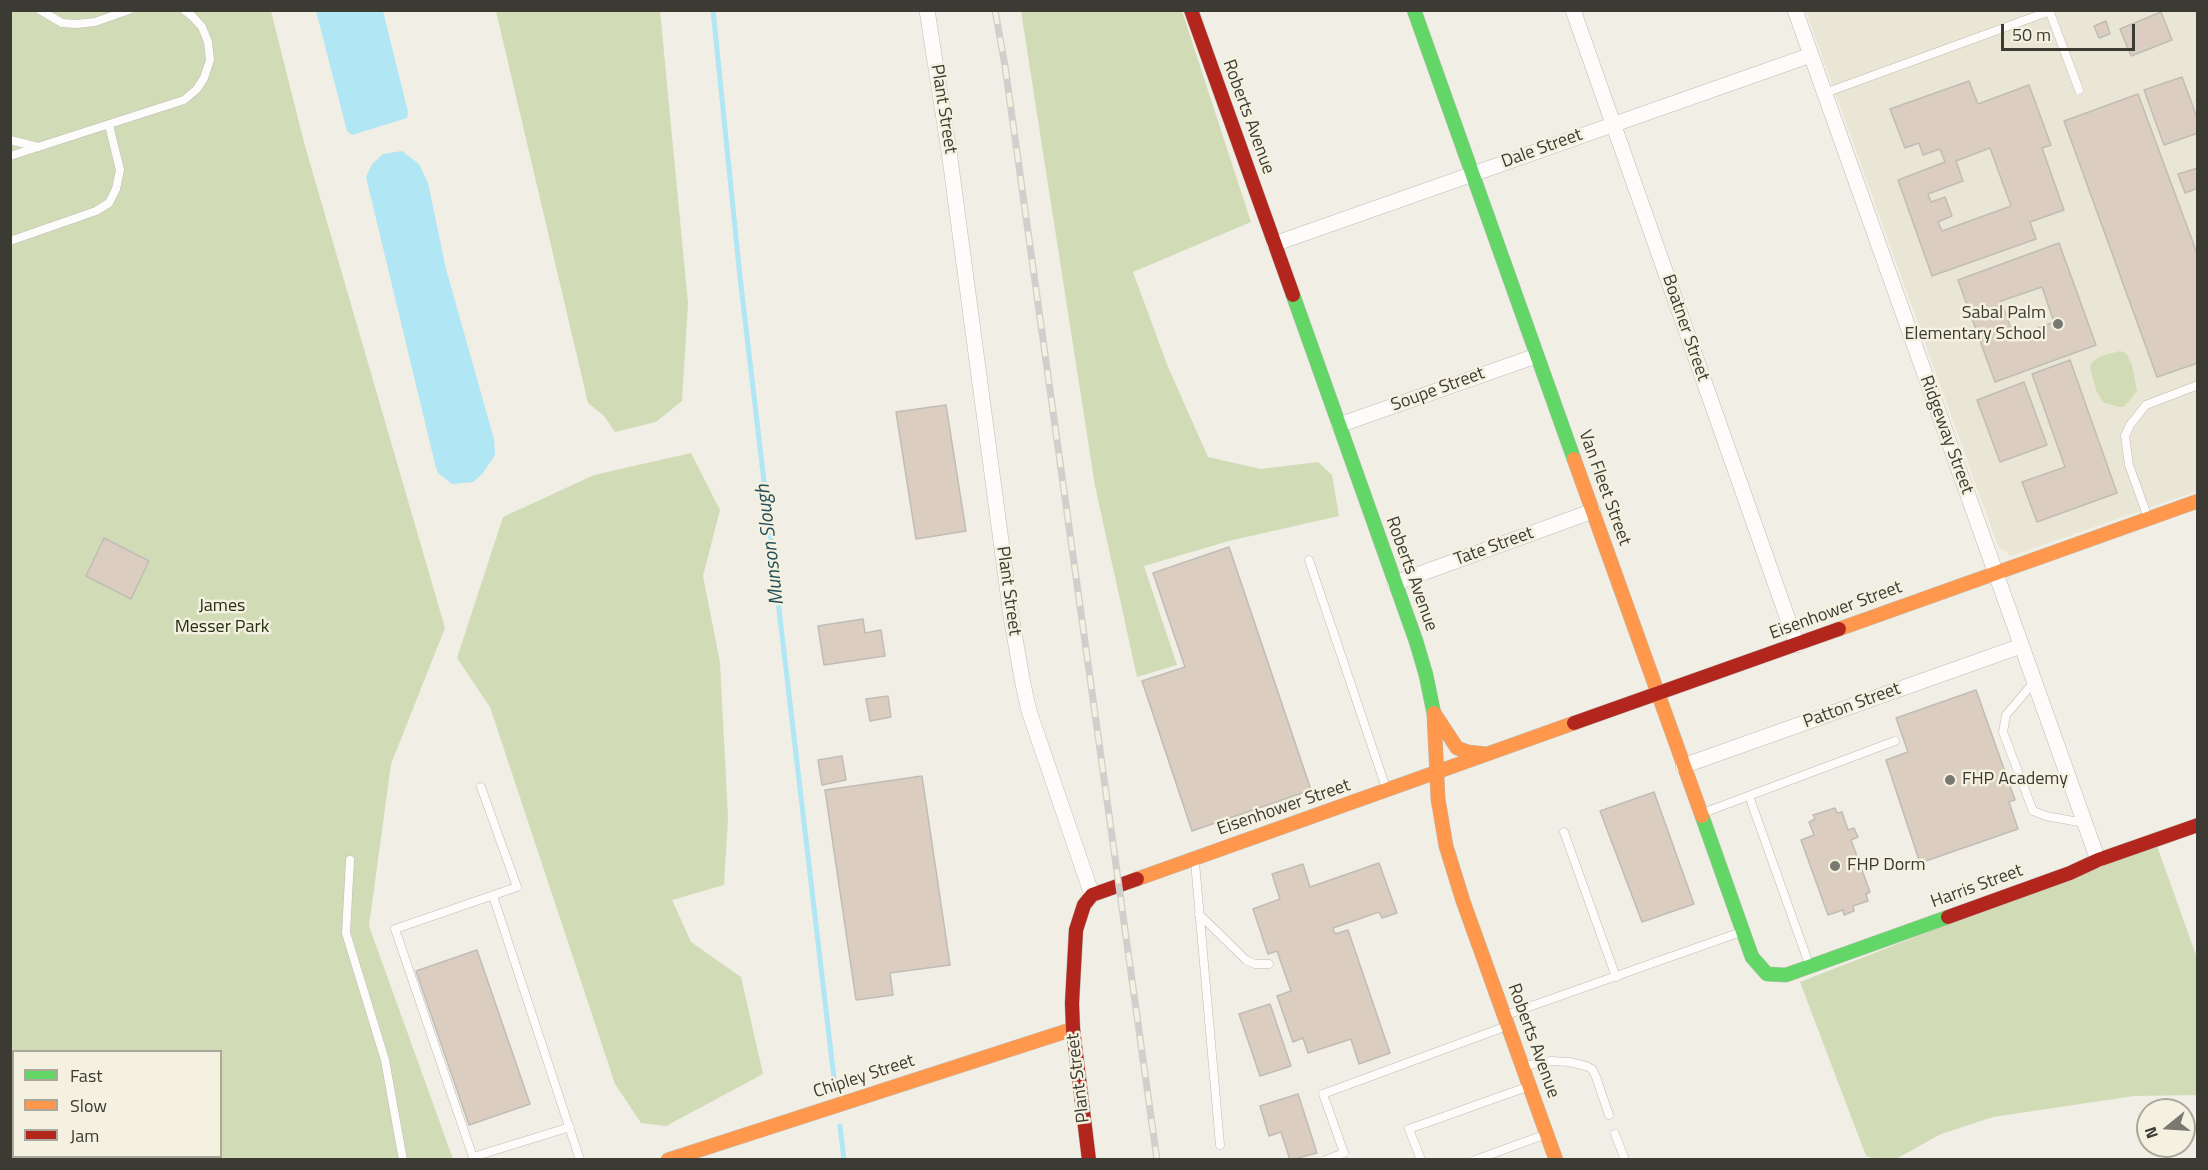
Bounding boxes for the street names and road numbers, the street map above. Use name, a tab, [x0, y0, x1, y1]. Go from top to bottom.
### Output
street label: Roberts Avenue	[1217, 57, 1279, 177]
street label: Plant Street	[925, 63, 961, 155]
street label: Dale Street	[1499, 124, 1585, 174]
street label: Boatner Street	[1657, 272, 1713, 384]
street label: Soupe Street	[1388, 363, 1488, 417]
street label: Ridgeway Street	[1915, 373, 1977, 497]
street label: Van Fleet Street	[1573, 427, 1635, 549]
street label: Roberts Avenue	[1380, 514, 1442, 634]
street label: Tate Street	[1451, 523, 1537, 571]
street label: Plant Street	[991, 545, 1025, 637]
street label: Eisenhower Street	[1767, 577, 1905, 645]
street label: Patton Street	[1800, 678, 1904, 734]
street label: Eisenhower Street	[1215, 775, 1353, 841]
street label: Harris Street	[1928, 860, 2026, 914]
street label: Roberts Avenue	[1502, 981, 1564, 1101]
street label: Plant Street	[1063, 1032, 1095, 1124]
street label: Chipley Street	[811, 1051, 917, 1103]

